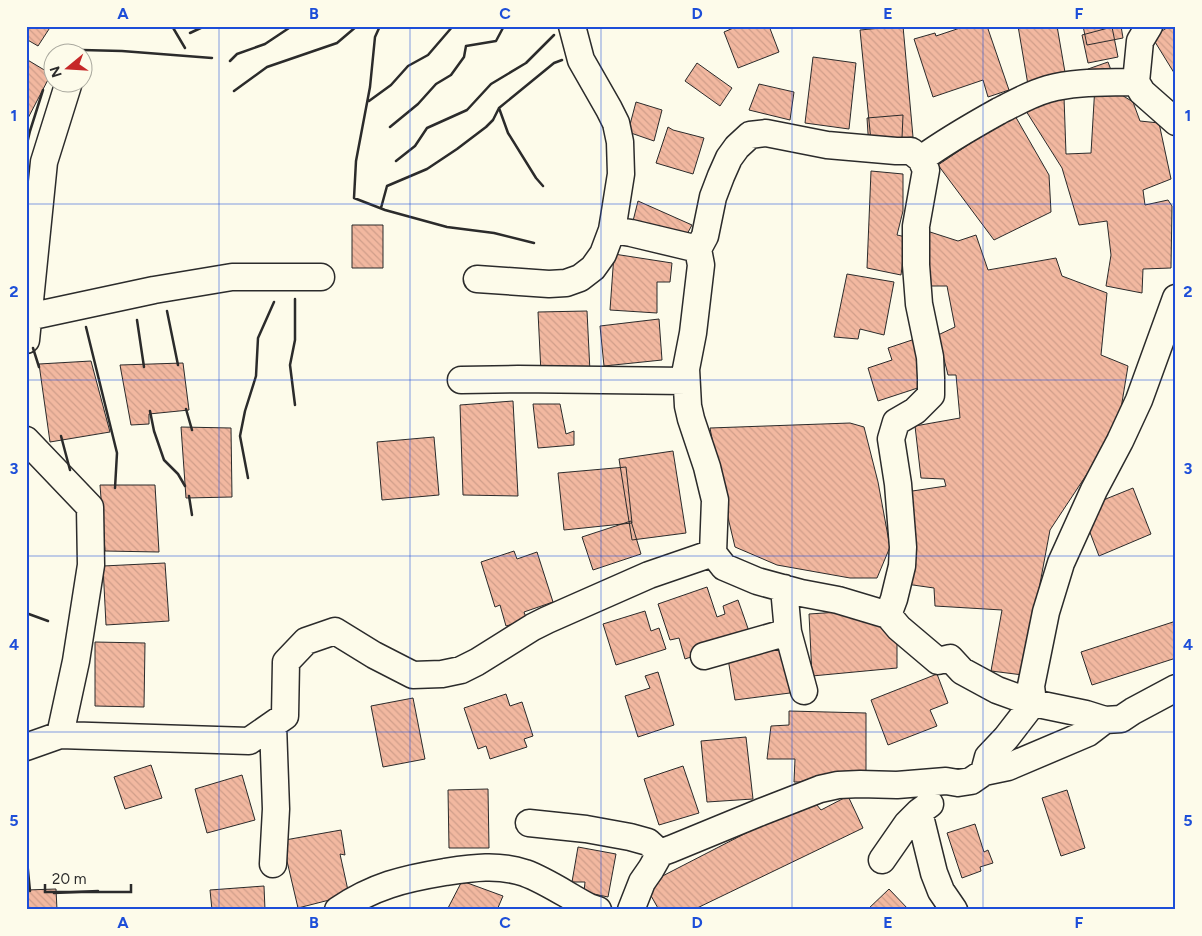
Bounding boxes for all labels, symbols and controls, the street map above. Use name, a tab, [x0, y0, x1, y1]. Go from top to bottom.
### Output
text: A	[117, 4, 129, 23]
text: B	[309, 4, 319, 23]
text: C	[499, 4, 511, 23]
text: D	[691, 4, 703, 23]
text: E	[883, 4, 893, 23]
text: F	[1075, 4, 1084, 23]
north arrow	[42, 42, 92, 92]
text: N	[46, 64, 66, 80]
text: 1	[11, 106, 17, 125]
text: 1	[1185, 106, 1191, 125]
text: 2	[9, 282, 19, 301]
text: 2	[1183, 282, 1193, 301]
text: 3	[10, 459, 19, 478]
text: 3	[1184, 459, 1193, 478]
text: 4	[9, 635, 19, 654]
text: 4	[1183, 635, 1193, 654]
text: 5	[9, 811, 19, 830]
text: 5	[1183, 811, 1193, 830]
scale bar	[45, 861, 131, 893]
text: 20 m	[52, 870, 86, 888]
text: A	[117, 913, 129, 932]
text: B	[309, 913, 319, 932]
text: C	[499, 913, 511, 932]
text: D	[691, 913, 703, 932]
text: E	[883, 913, 893, 932]
text: F	[1075, 913, 1084, 932]

